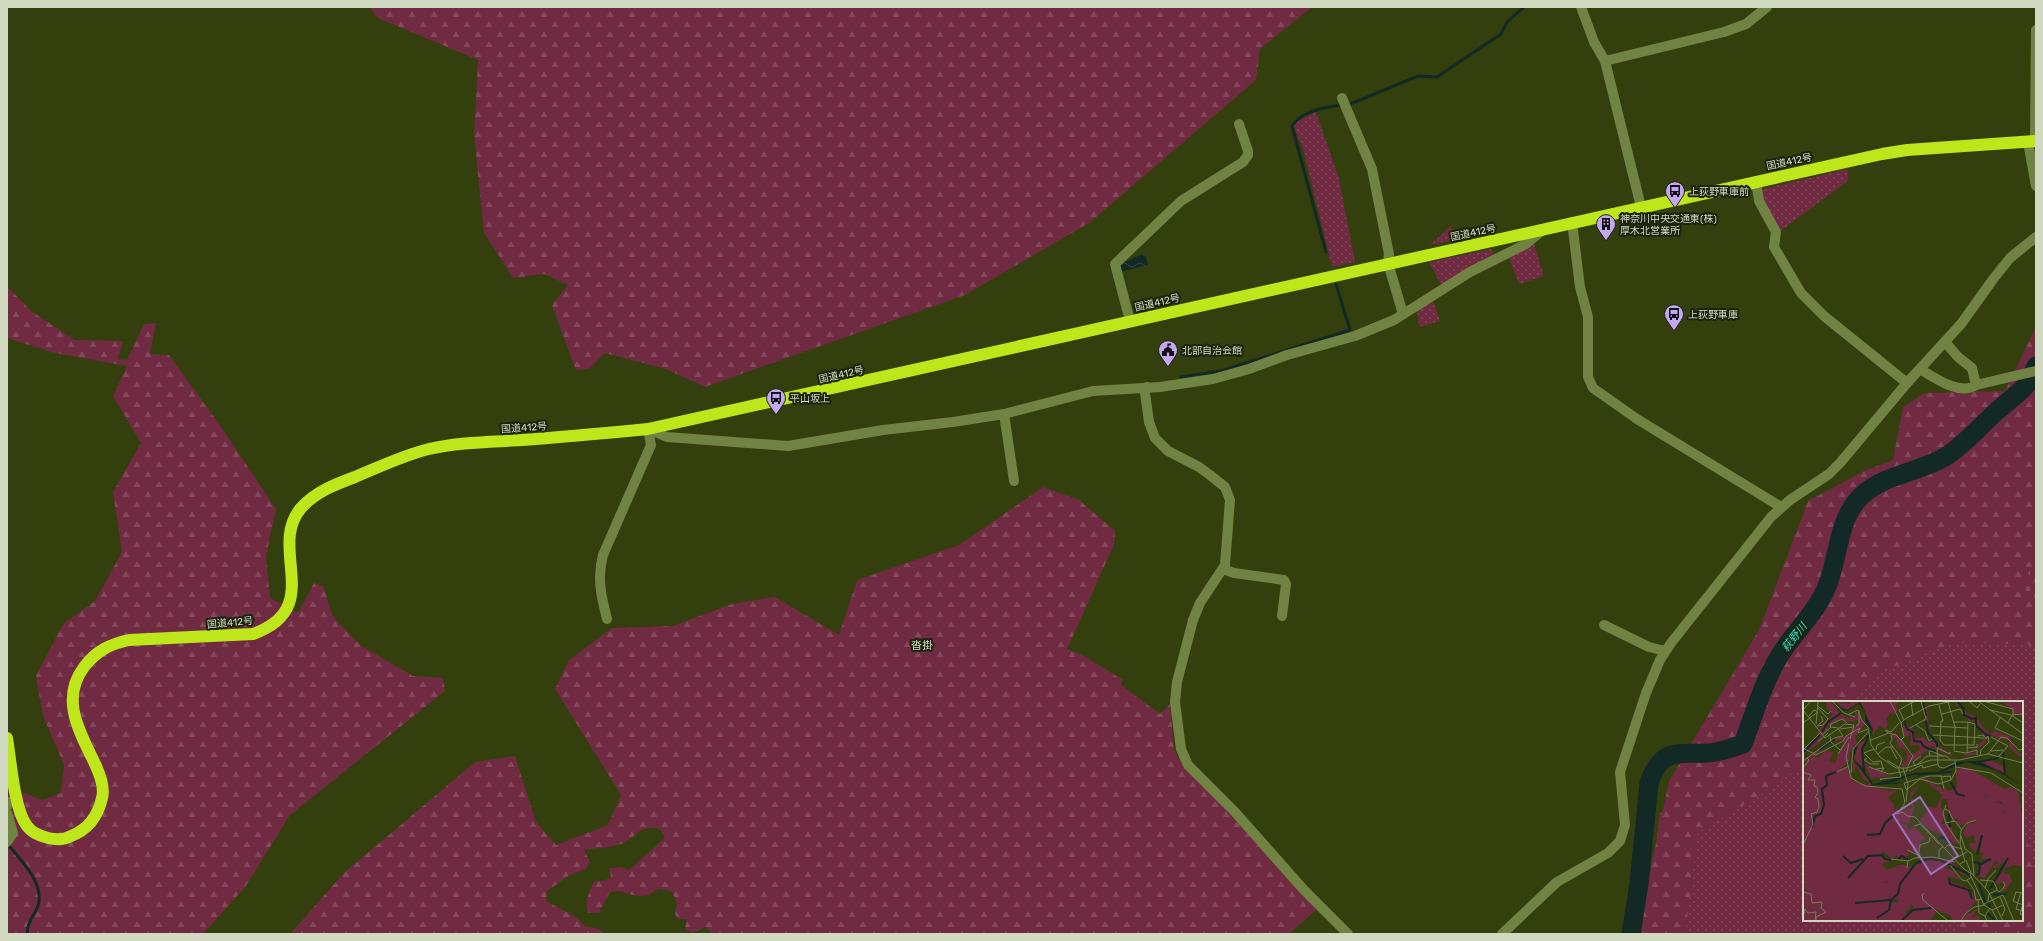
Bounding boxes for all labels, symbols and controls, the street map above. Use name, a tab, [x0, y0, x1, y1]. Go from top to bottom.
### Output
street label: 国道412号	[1765, 151, 1813, 173]
bus stop icon: 上荻野車庫前	[1664, 180, 1686, 208]
place label: 上荻野車庫前	[1689, 186, 1749, 198]
building icon: 神奈川中央交通東(株) 厚木北営業所	[1595, 213, 1617, 241]
place label: 神奈川中央交通東(株) 厚木北営業所	[1620, 213, 1717, 237]
street label: 国道412号	[1449, 222, 1497, 244]
street label: 国道412号	[1133, 292, 1181, 314]
bus stop icon: 上荻野車庫	[1663, 303, 1685, 331]
place label: 上荻野車庫	[1688, 309, 1738, 321]
public building icon: 北部自治会館	[1157, 339, 1179, 367]
place label: 北部自治会館	[1182, 345, 1242, 357]
street label: 国道412号	[817, 364, 865, 386]
bus stop icon: 平山坂上	[765, 387, 787, 415]
place label: 平山坂上	[790, 393, 830, 405]
street label: 国道412号	[501, 420, 548, 436]
street label: 国道412号	[207, 615, 254, 631]
water label: 萩野川	[1779, 620, 1810, 654]
district label: 沓掛	[911, 639, 933, 652]
inset map	[1803, 701, 2023, 921]

